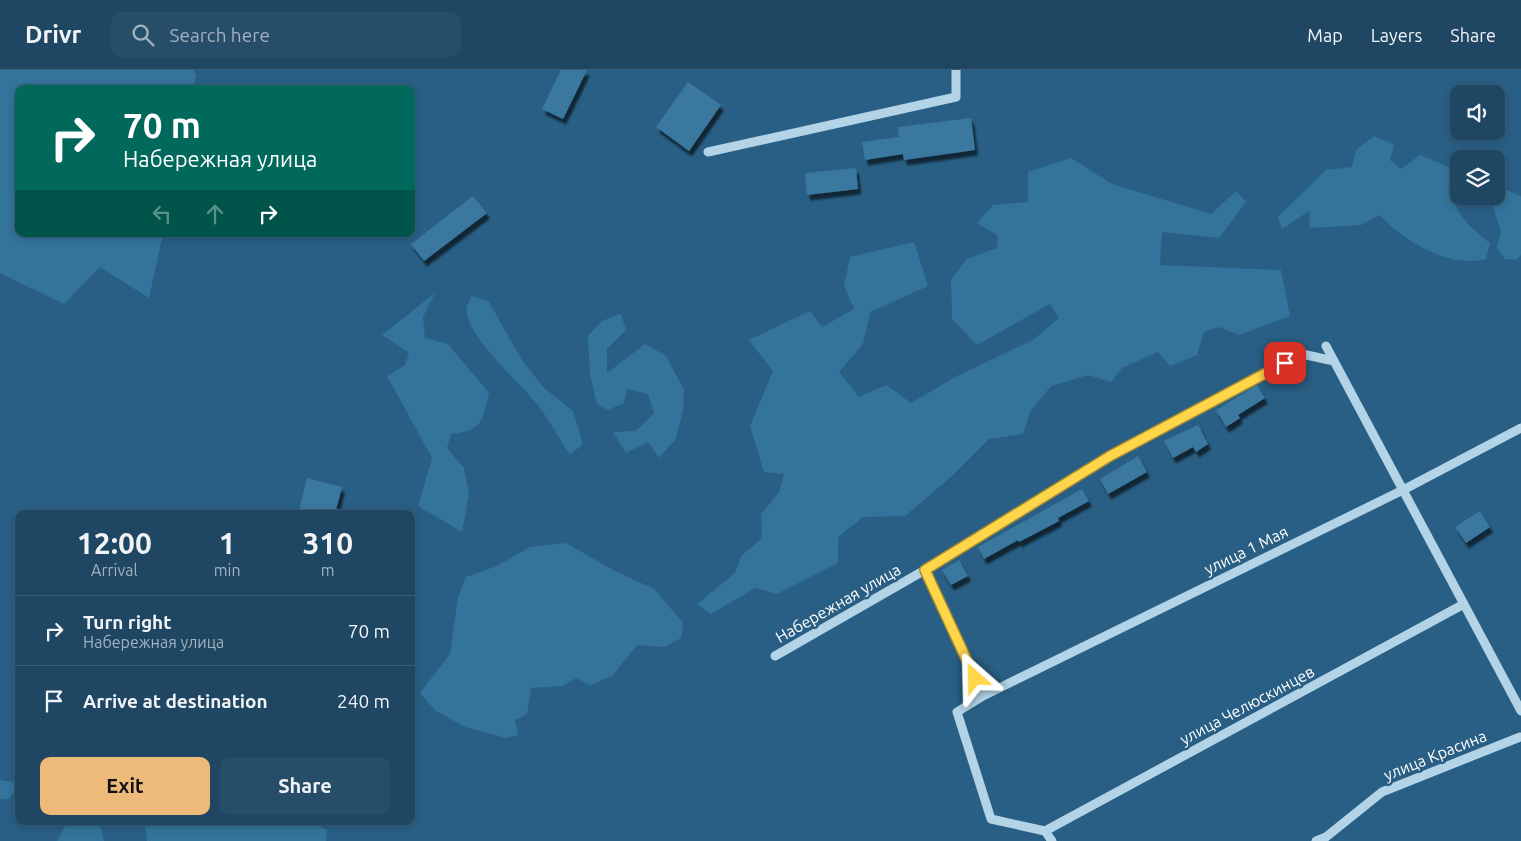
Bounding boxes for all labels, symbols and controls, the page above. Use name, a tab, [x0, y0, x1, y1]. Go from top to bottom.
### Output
search box	[111, 12, 461, 57]
text: Drivr	[25, 21, 81, 48]
icon: search	[129, 21, 157, 49]
text: Search here	[169, 24, 270, 46]
text: Map	[1307, 25, 1343, 45]
text: Layers	[1371, 25, 1422, 45]
text: Share	[1450, 25, 1496, 45]
map controls	[1450, 85, 1505, 205]
button: sound	[1450, 85, 1505, 140]
icon: right	[40, 105, 105, 170]
text: 70 m	[123, 105, 201, 145]
text: Набережная улица	[123, 146, 317, 171]
button: layers	[1450, 150, 1505, 205]
icon: left	[148, 200, 176, 228]
icon: ahead	[201, 200, 229, 228]
icon: right	[254, 200, 282, 228]
pin	[1264, 342, 1306, 384]
icon: arrive	[1271, 349, 1299, 377]
street label: улица 1 Мая	[1201, 522, 1291, 578]
text: 12:00	[77, 526, 152, 560]
text: 1	[219, 526, 236, 560]
text: 310	[302, 526, 353, 560]
street label: Набережная улица	[772, 560, 904, 646]
text: Arrival	[91, 561, 138, 579]
text: min	[214, 561, 241, 579]
text: m	[321, 561, 335, 579]
text: Turn right	[83, 611, 171, 633]
icon: right	[40, 617, 68, 645]
text: 70 m	[348, 620, 390, 642]
text: Набережная улица	[83, 633, 224, 651]
position arrow	[948, 651, 1000, 703]
street label: улица Челюскинцев	[1177, 662, 1317, 748]
icon: arrive	[40, 687, 68, 715]
text: Arrive at destination	[83, 690, 268, 712]
text: 240 m	[337, 690, 390, 712]
street label: улица Красина	[1381, 726, 1489, 784]
button: Exit	[40, 757, 210, 815]
button: Share	[220, 757, 390, 815]

